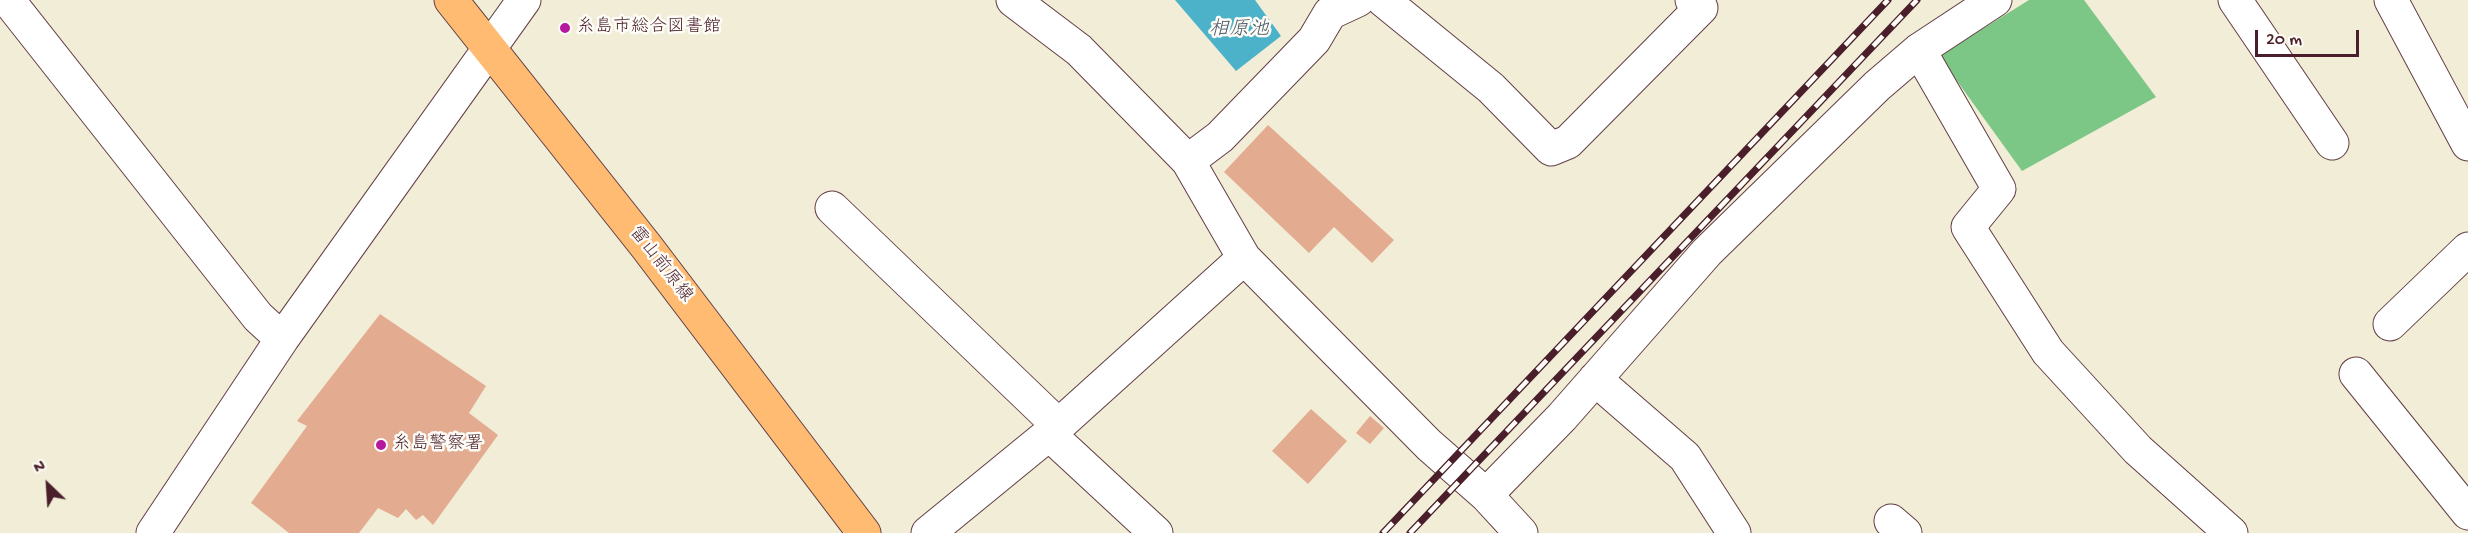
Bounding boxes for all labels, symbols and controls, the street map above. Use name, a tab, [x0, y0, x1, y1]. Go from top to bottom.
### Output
place label: 糸島市総合図書館	[577, 17, 721, 39]
scale bar	[2258, 18, 2362, 56]
water label: 相原池	[1209, 19, 1269, 43]
marker: 糸島市総合図書館	[558, 21, 572, 35]
text: 20 m	[2266, 30, 2302, 51]
street label: 雷山前原線	[624, 223, 696, 307]
place label: 糸島警察署	[393, 434, 483, 456]
marker: 糸島警察署	[374, 438, 388, 452]
north arrow	[18, 455, 78, 515]
text: N	[31, 457, 49, 479]

